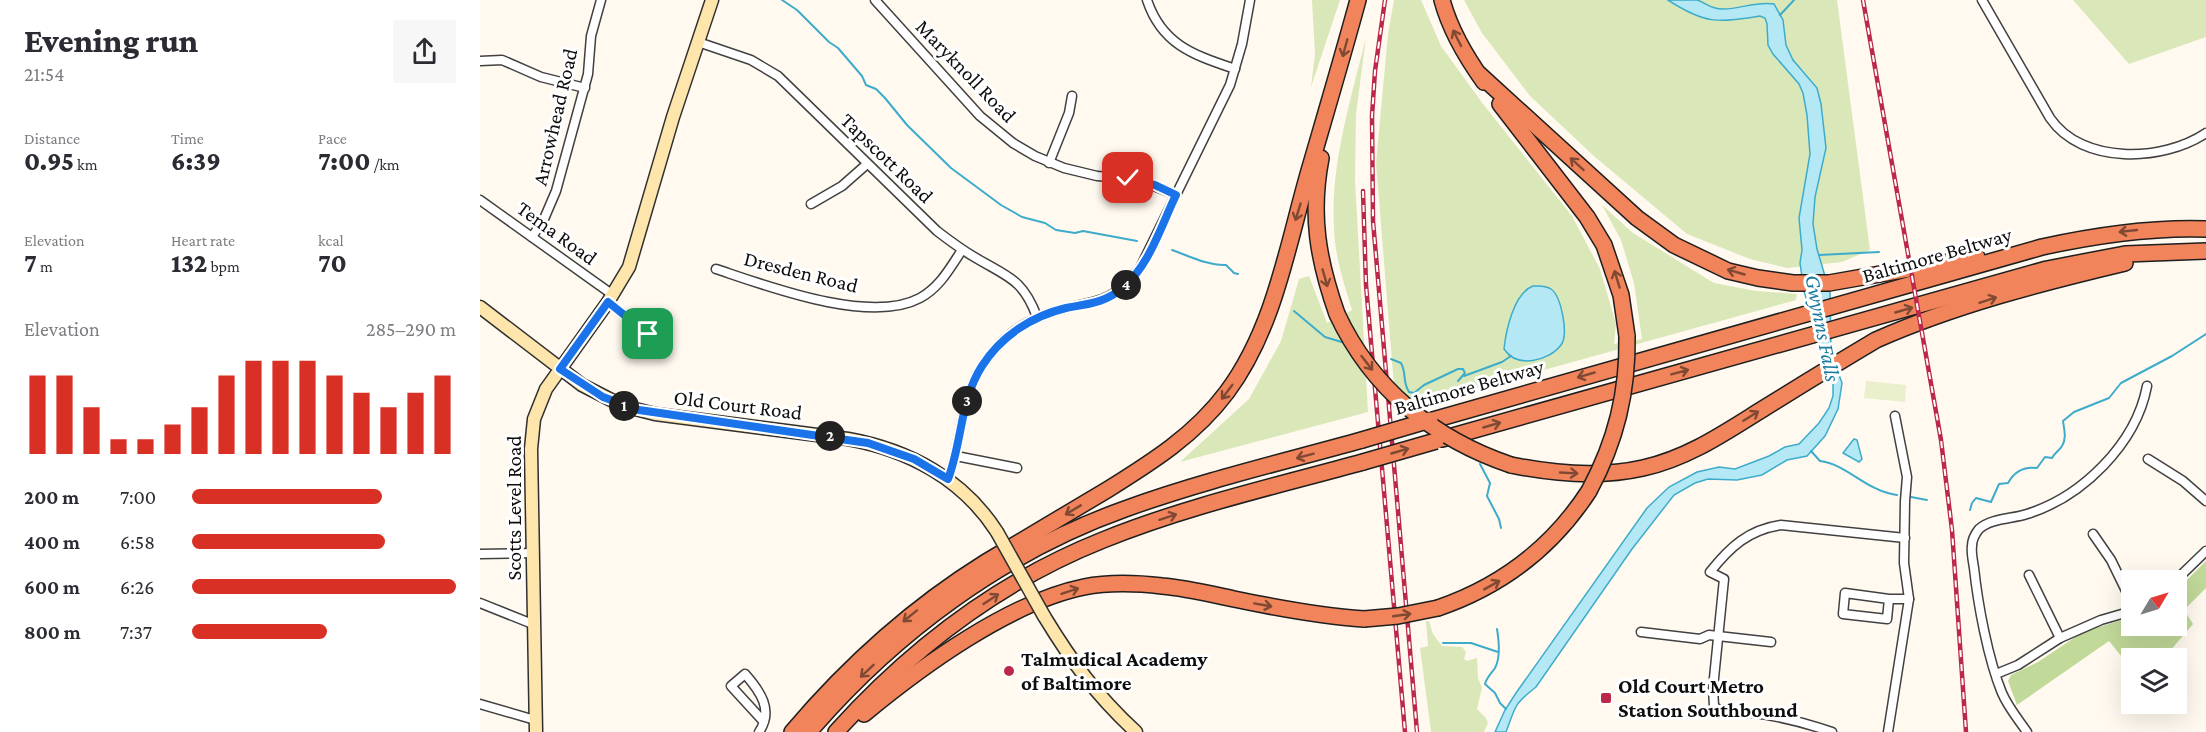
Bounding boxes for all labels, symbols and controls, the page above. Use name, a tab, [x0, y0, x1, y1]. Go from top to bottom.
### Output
street label: Maryknoll Road	[911, 15, 1021, 127]
button: share	[393, 20, 456, 83]
text: Evening run	[24, 22, 198, 59]
one-way arrow	[1451, 30, 1463, 48]
one-way arrow	[1339, 38, 1351, 57]
street label: Arrowhead Road	[528, 46, 582, 188]
text: 21:54	[24, 63, 64, 85]
street label: Tapscott Road	[836, 108, 938, 208]
text: Distance	[24, 130, 80, 147]
text: Time	[171, 130, 204, 147]
text: Pace	[318, 130, 347, 147]
text: 0.95	[24, 147, 74, 176]
text: 6:39	[171, 147, 221, 176]
text: 7:00	[318, 147, 370, 176]
pin	[1102, 152, 1153, 203]
text: km	[74, 156, 98, 173]
text: /km	[370, 156, 400, 173]
one-way arrow	[1570, 157, 1585, 171]
icon: check	[1111, 161, 1144, 194]
street label: Tema Road	[512, 196, 602, 270]
one-way arrow	[1292, 202, 1303, 221]
street label: Baltimore Beltway	[1860, 222, 2015, 288]
one-way arrow	[2119, 226, 2139, 237]
text: Elevation	[24, 232, 85, 249]
text: Heart rate	[171, 232, 235, 249]
text: kcal	[318, 232, 344, 249]
street label: Dresden Road	[742, 246, 860, 298]
text: 7	[24, 249, 37, 278]
text: 132	[171, 249, 207, 278]
text: 70	[318, 249, 347, 278]
text: m	[37, 258, 53, 275]
text: bpm	[207, 258, 240, 275]
one-way arrow	[1727, 266, 1746, 277]
one-way arrow	[1320, 268, 1332, 287]
pin: 4	[1111, 270, 1141, 300]
one-way arrow	[1611, 270, 1622, 289]
water label: Gwynns Falls	[1800, 272, 1846, 384]
text: 4	[1122, 276, 1130, 293]
one-way arrow	[1978, 294, 1997, 305]
one-way arrow	[1894, 303, 1913, 315]
pin	[622, 308, 673, 359]
icon: arrive	[631, 317, 664, 350]
text: Elevation	[24, 318, 100, 340]
text: 285–290 m	[366, 318, 456, 340]
street label: Baltimore Beltway	[1392, 354, 1547, 420]
one-way arrow	[1361, 355, 1374, 371]
one-way arrow	[1670, 366, 1689, 377]
one-way arrow	[1577, 370, 1596, 381]
one-way arrow	[1220, 384, 1233, 400]
street label: Old Court Road	[672, 385, 804, 425]
pin: 3	[952, 386, 982, 416]
pin: 1	[609, 391, 639, 421]
text: 3	[963, 392, 971, 409]
text: 1	[621, 397, 627, 414]
one-way arrow	[1742, 409, 1759, 421]
one-way arrow	[1482, 419, 1501, 430]
pin: 2	[815, 421, 845, 451]
text: 2	[826, 427, 834, 444]
street label: Scotts Level Road	[502, 435, 526, 581]
one-way arrow	[1390, 445, 1409, 456]
one-way arrow	[1296, 451, 1315, 462]
one-way arrow	[1559, 468, 1579, 479]
text: 200 m	[24, 486, 79, 508]
text: 7:00	[120, 486, 156, 508]
one-way arrow	[1065, 505, 1082, 517]
one-way arrow	[1158, 511, 1177, 522]
text: 400 m	[24, 531, 80, 553]
text: 6:58	[120, 531, 155, 553]
north arrow	[2121, 570, 2187, 636]
map controls	[2121, 570, 2187, 714]
text: 600 m	[24, 576, 80, 598]
text: 6:26	[120, 576, 154, 598]
one-way arrow	[1483, 579, 1500, 591]
one-way arrow	[1060, 585, 1079, 596]
one-way arrow	[983, 592, 1000, 605]
one-way arrow	[1252, 600, 1272, 611]
one-way arrow	[903, 609, 918, 623]
one-way arrow	[1391, 610, 1411, 621]
text: 800 m	[24, 621, 81, 643]
text: 7:37	[120, 621, 152, 643]
place label: Talmudical Academy of Baltimore	[1021, 647, 1208, 695]
button: layers	[2121, 648, 2187, 714]
one-way arrow	[859, 663, 874, 678]
marker: Talmudical Academy of Baltimore	[1002, 664, 1016, 678]
place label: Old Court Metro Station Southbound	[1618, 674, 1798, 722]
marker: Old Court Metro Station Southbound	[1599, 691, 1613, 705]

